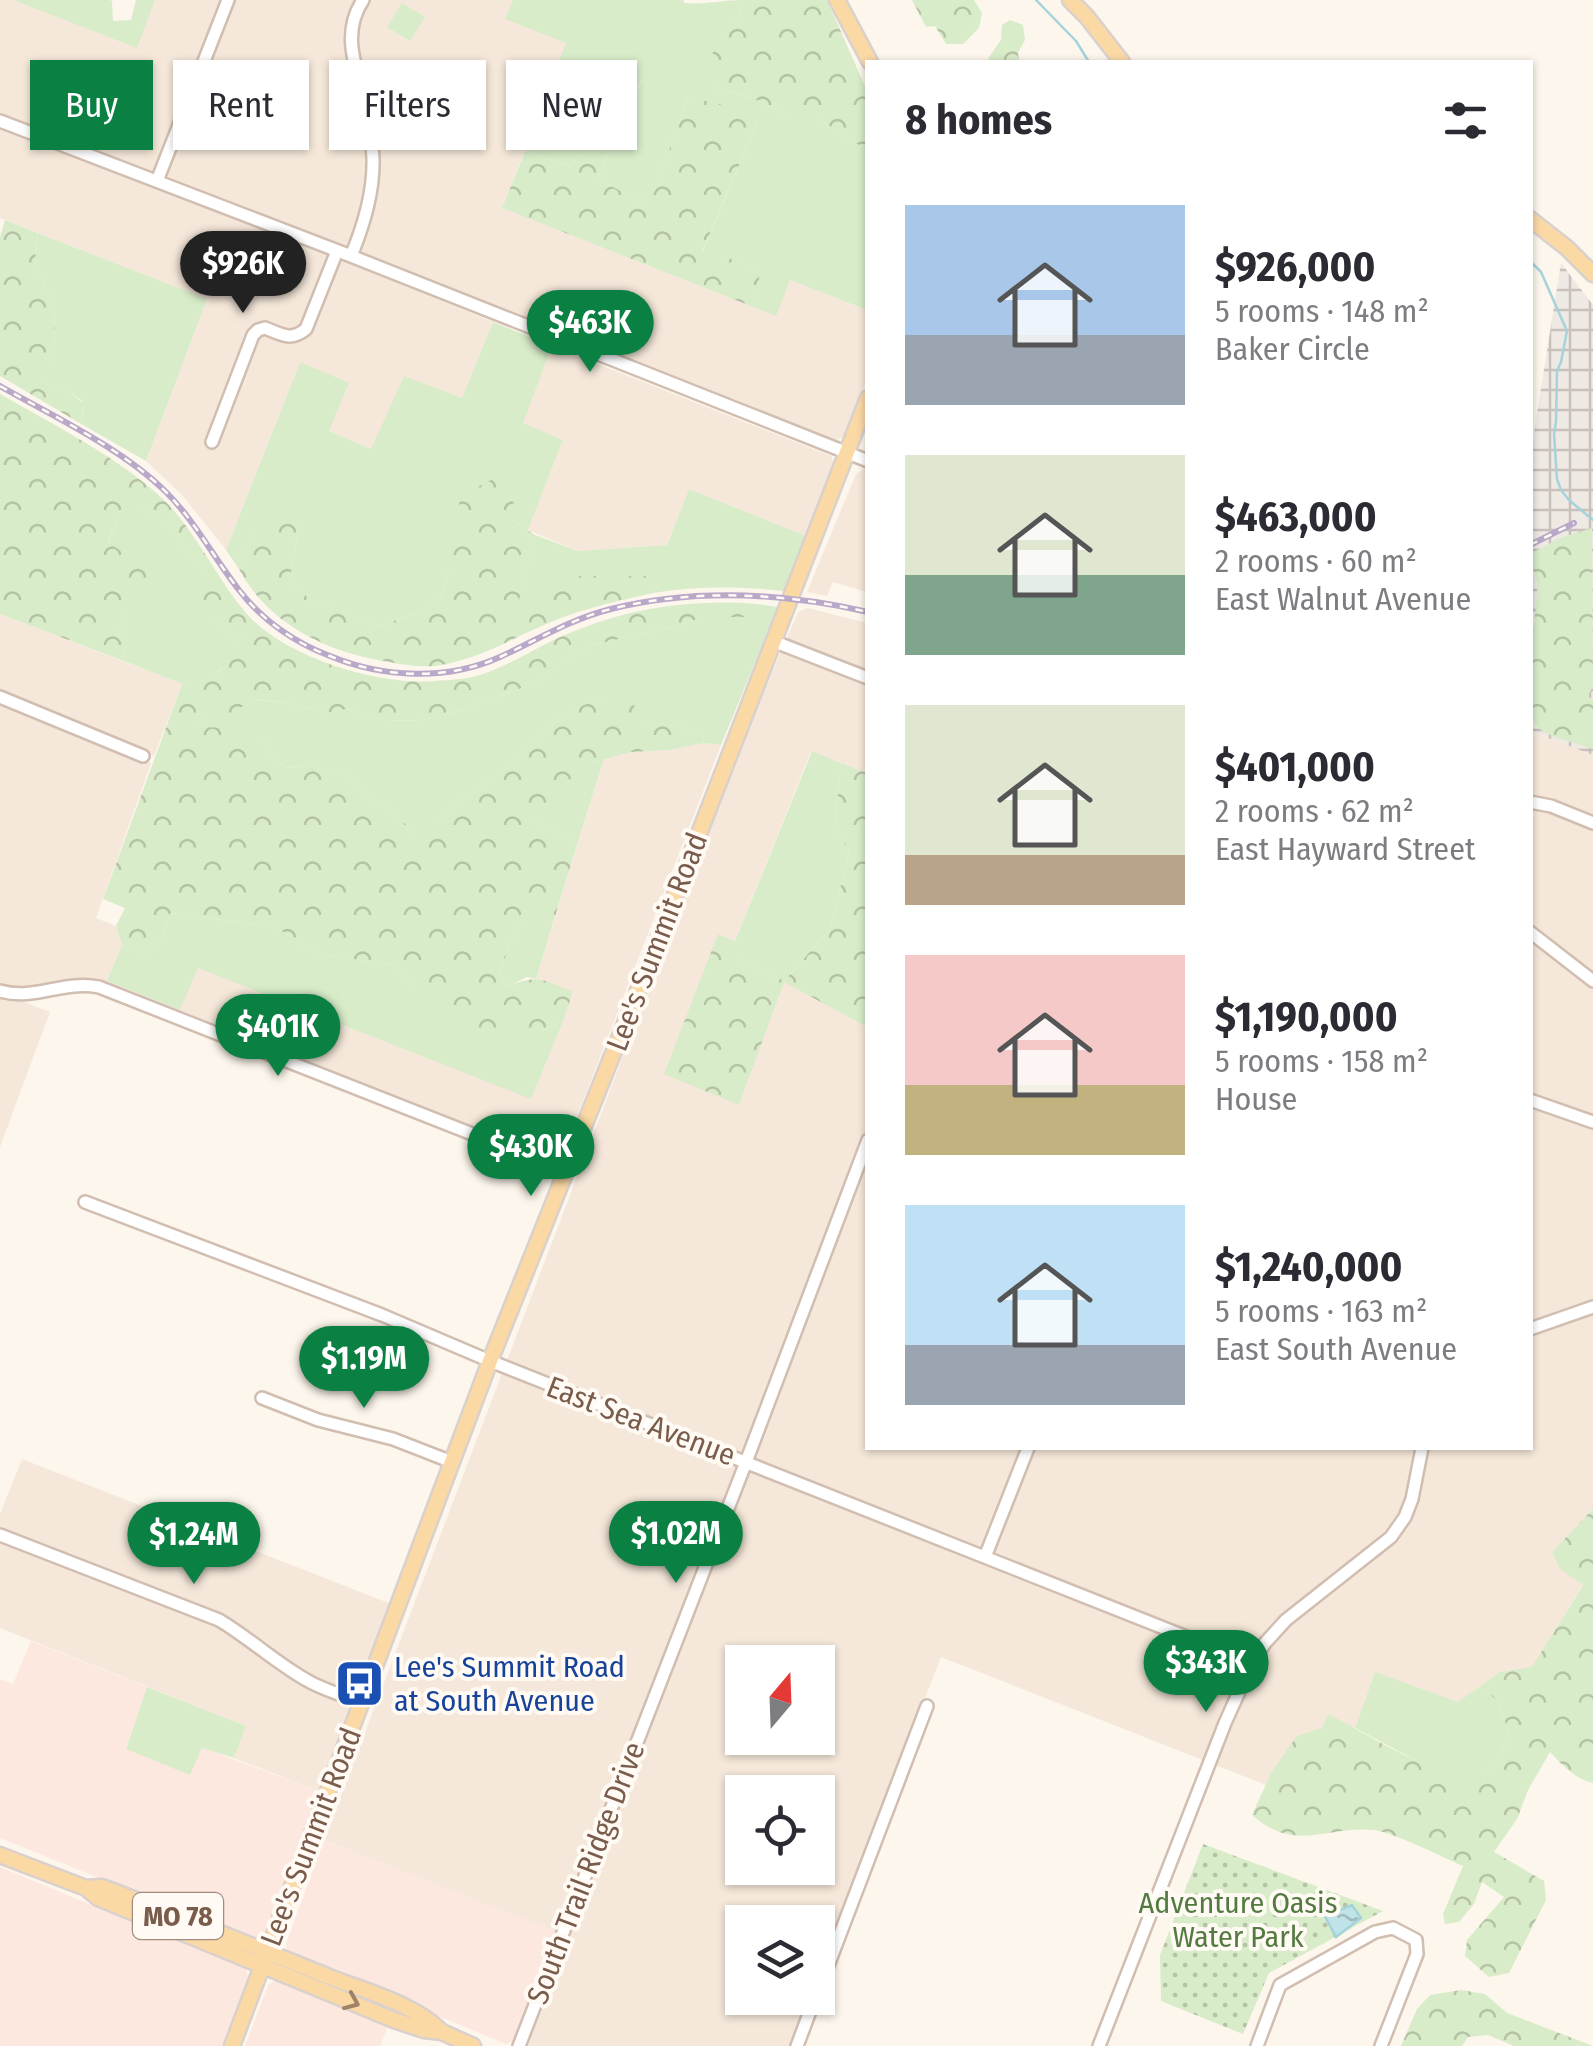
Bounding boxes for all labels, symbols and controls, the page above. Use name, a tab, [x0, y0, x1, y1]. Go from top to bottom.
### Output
chip: Buy	[30, 60, 153, 150]
chip: Rent	[173, 60, 309, 150]
chip: Filters	[329, 60, 486, 150]
chip: New	[506, 60, 637, 150]
icon: filters	[1438, 93, 1493, 148]
text: 8 homes	[905, 95, 1052, 145]
pin: $926K	[173, 231, 313, 316]
text: $926,000	[1215, 242, 1375, 292]
text: $926K	[202, 244, 284, 282]
icon: home	[985, 245, 1105, 365]
pin: $463K	[520, 290, 660, 375]
text: 5 rooms · 148 m²	[1215, 292, 1429, 330]
text: $463K	[549, 303, 631, 341]
text: Baker Circle	[1215, 330, 1370, 368]
text: $463,000	[1215, 492, 1377, 542]
icon: home	[985, 495, 1105, 615]
text: 2 rooms · 60 m²	[1215, 542, 1417, 580]
text: East Walnut Avenue	[1215, 580, 1471, 618]
text: $401,000	[1215, 742, 1375, 792]
icon: home	[985, 745, 1105, 865]
text: 2 rooms · 62 m²	[1215, 792, 1414, 830]
street label: Lee's Summit Road	[599, 828, 715, 1056]
text: East Hayward Street	[1215, 830, 1475, 868]
text: $1,190,000	[1215, 992, 1398, 1042]
pin: $401K	[208, 994, 348, 1079]
icon: home	[985, 995, 1105, 1115]
text: $401K	[237, 1007, 319, 1045]
text: 5 rooms · 158 m²	[1215, 1042, 1428, 1080]
text: House	[1215, 1080, 1297, 1118]
pin: $430K	[461, 1114, 601, 1199]
text: $430K	[489, 1127, 573, 1165]
text: $1,240,000	[1215, 1242, 1403, 1292]
icon: home	[985, 1245, 1105, 1365]
text: 5 rooms · 163 m²	[1215, 1292, 1427, 1330]
pin: $1.19M	[283, 1326, 445, 1411]
text: East South Avenue	[1215, 1330, 1457, 1368]
text: $1.19M	[321, 1339, 407, 1377]
street label: East Sea Avenue	[542, 1369, 740, 1473]
pin: $1.02M	[595, 1501, 757, 1586]
pin: $1.24M	[113, 1502, 275, 1587]
text: $1.02M	[631, 1514, 721, 1552]
text: $1.24M	[149, 1515, 239, 1553]
pin: $343K	[1136, 1630, 1276, 1715]
text: $343K	[1166, 1643, 1246, 1681]
north arrow	[725, 1645, 835, 1755]
map controls	[725, 1645, 835, 2015]
place label: Lee's Summit Road at South Avenue	[394, 1649, 625, 1719]
bus stop icon: Lee's Summit Road at South Avenue	[333, 1658, 385, 1710]
street label: Lee's Summit Road	[253, 1723, 369, 1951]
street label: South Trail Ridge Drive	[519, 1737, 653, 2009]
button: locate	[725, 1775, 835, 1885]
park label: Adventure Oasis Water Park	[1139, 1885, 1337, 1955]
road number: MO 78	[133, 1893, 223, 1939]
button: layers	[725, 1905, 835, 2015]
one-way arrow	[342, 1990, 359, 2010]

